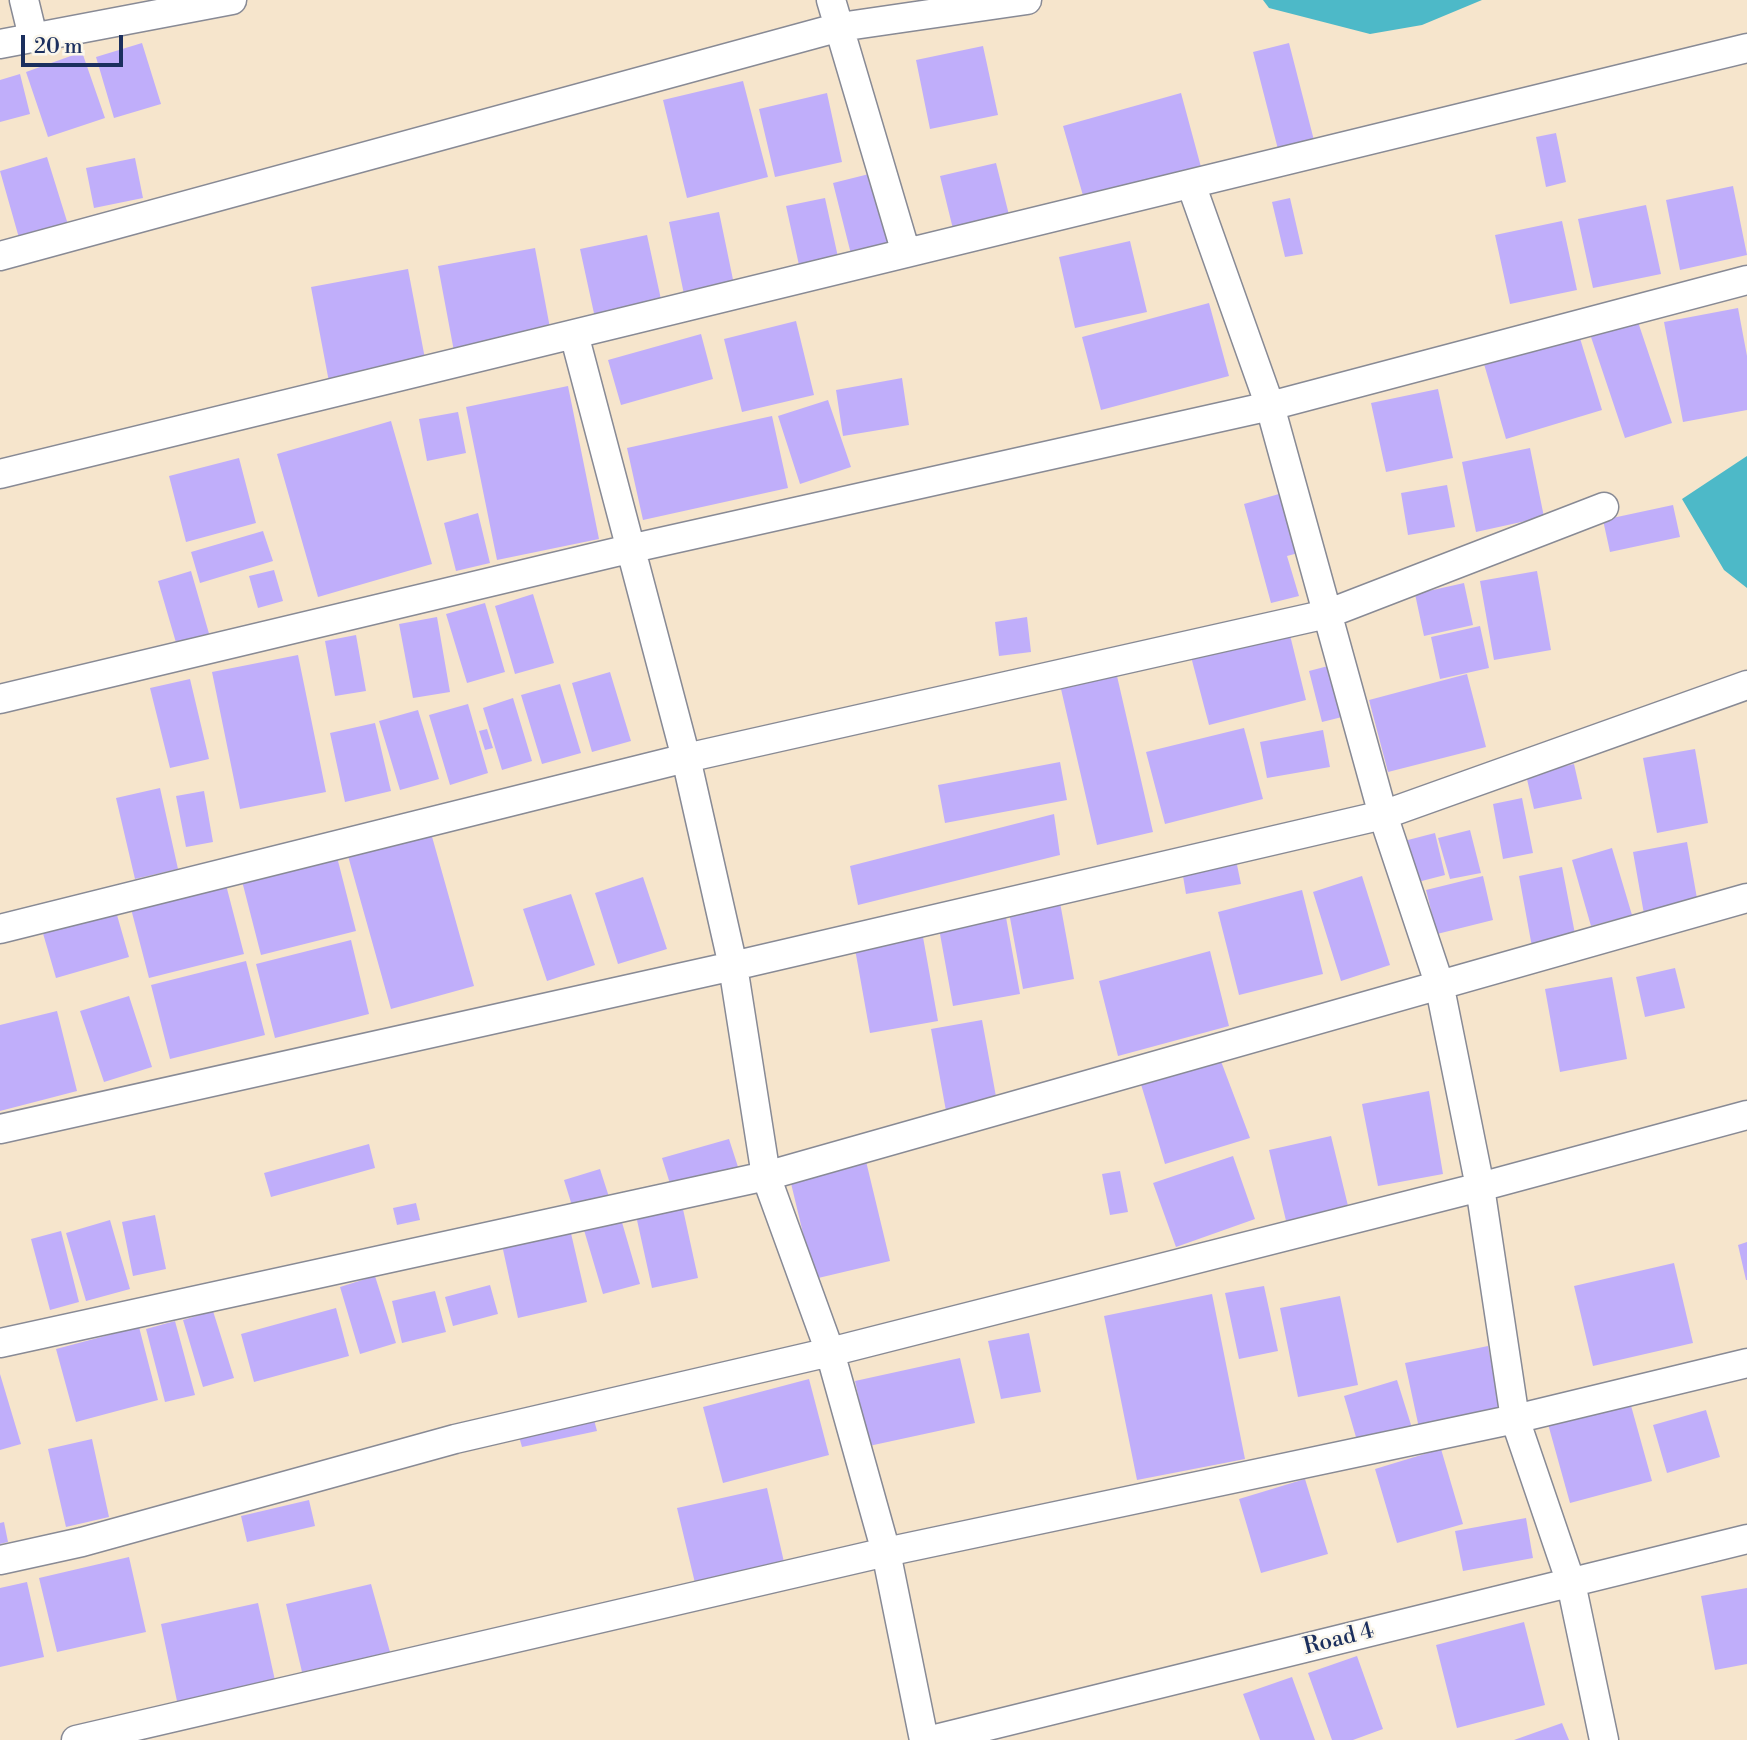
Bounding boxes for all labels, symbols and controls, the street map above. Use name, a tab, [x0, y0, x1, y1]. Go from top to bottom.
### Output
scale bar	[24, 21, 126, 65]
text: 20 m	[34, 34, 83, 60]
street label: Road 4	[1301, 1618, 1377, 1662]

